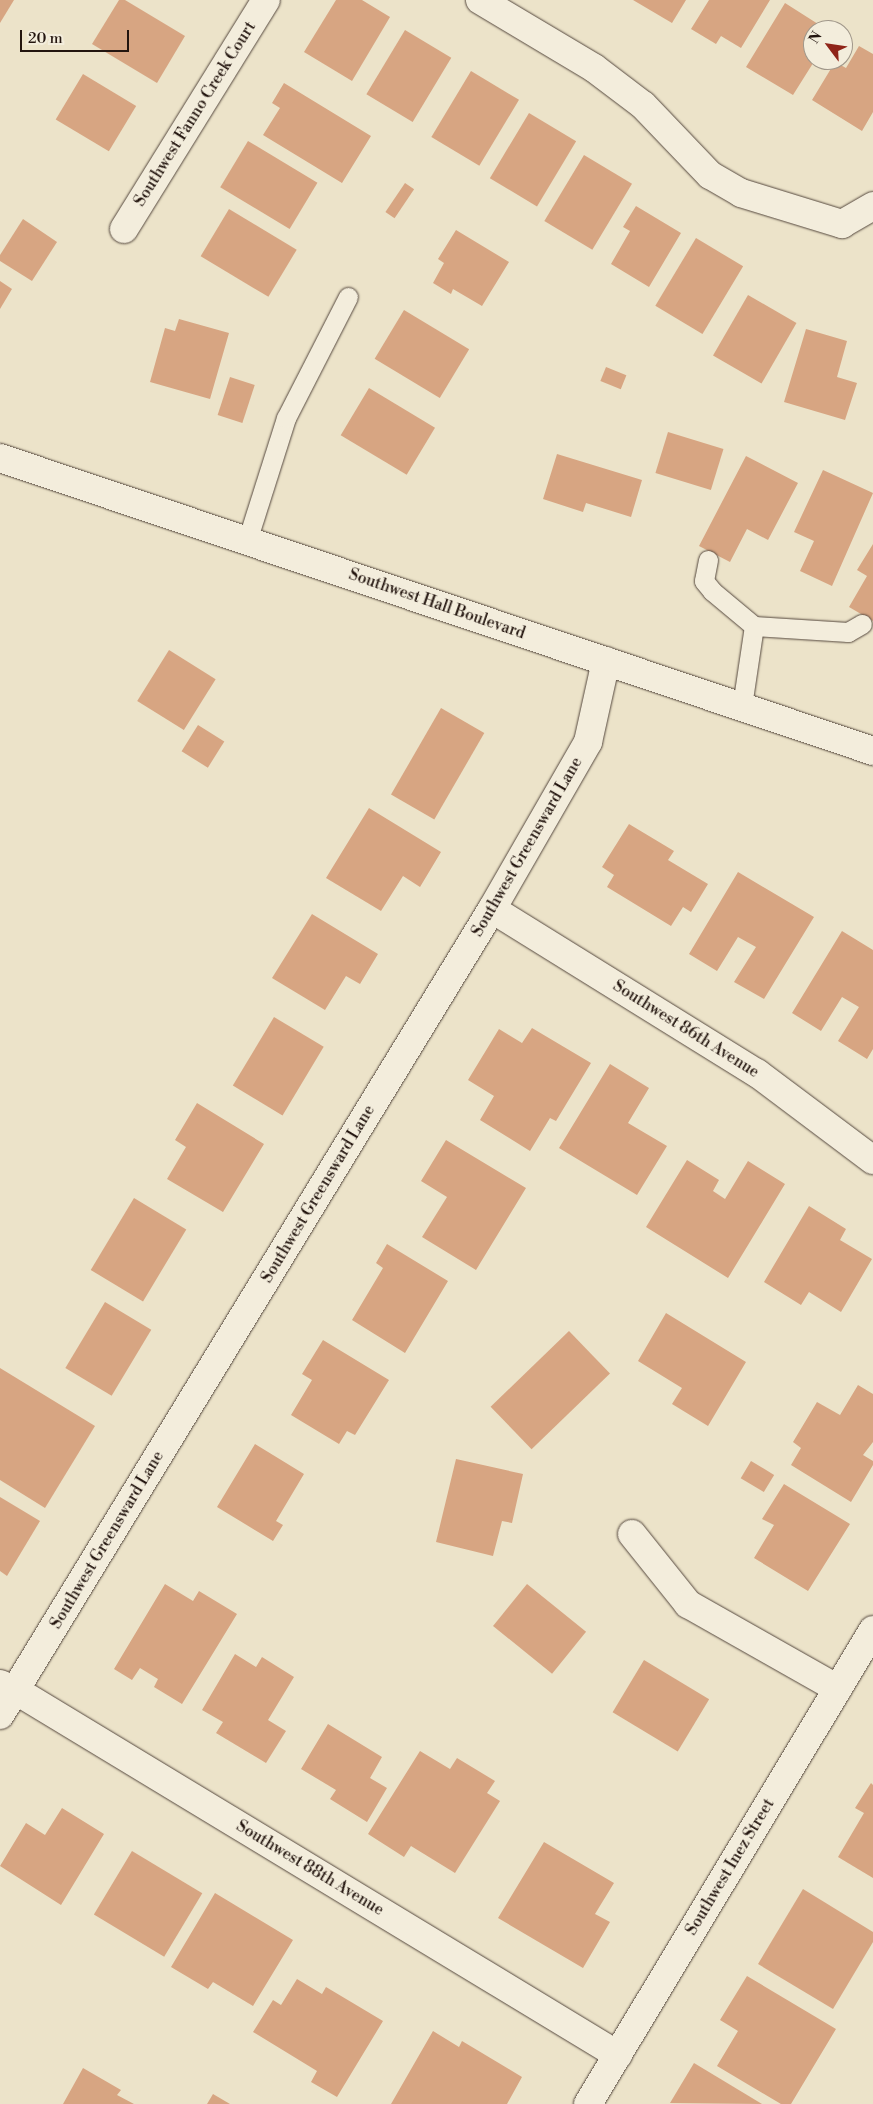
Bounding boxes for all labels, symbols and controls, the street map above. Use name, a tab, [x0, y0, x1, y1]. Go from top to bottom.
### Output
street label: Southwest Fanno Creek Court	[130, 18, 260, 210]
scale bar	[22, 20, 131, 52]
north arrow	[803, 20, 853, 70]
text: N	[805, 28, 827, 47]
text: 20 m	[28, 29, 63, 48]
street label: Southwest Hall Boulevard	[346, 565, 528, 643]
street label: Southwest Greensward Lane	[468, 754, 586, 940]
street label: Southwest 86th Avenue	[609, 976, 763, 1082]
street label: Southwest Greensward Lane	[257, 1102, 379, 1286]
street label: Southwest Greensward Lane	[46, 1448, 168, 1632]
street label: Southwest Inez Street	[682, 1795, 778, 1939]
street label: Southwest 88th Avenue	[233, 1816, 387, 1920]

